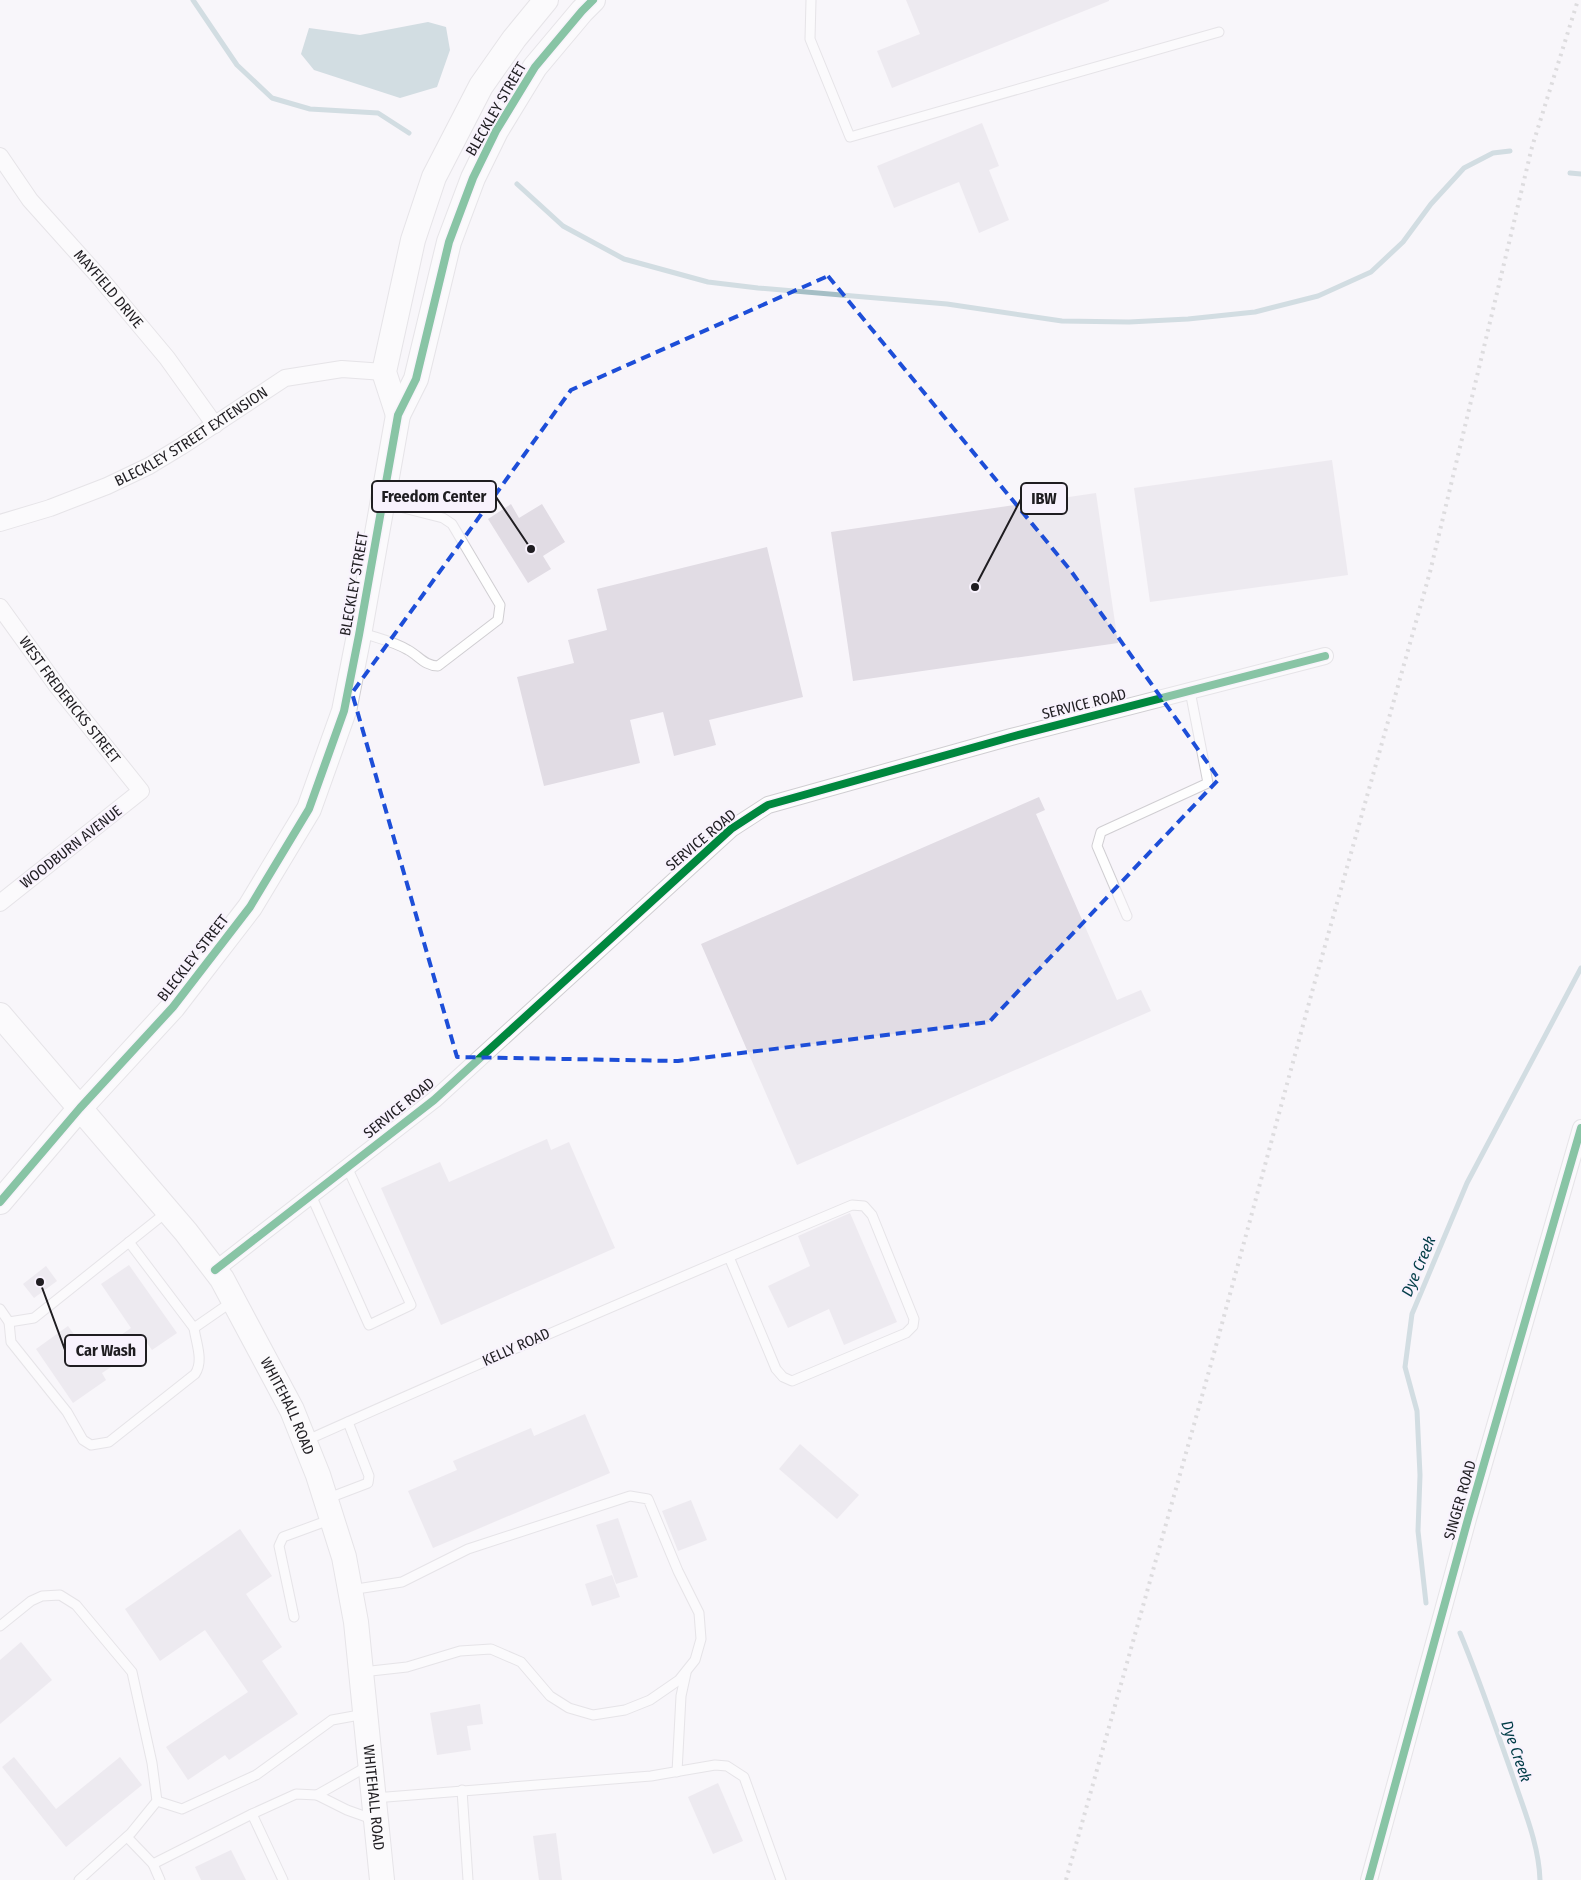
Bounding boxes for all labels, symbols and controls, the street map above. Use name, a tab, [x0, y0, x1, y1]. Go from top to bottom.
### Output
street label: BLECKLEY STREET	[462, 59, 530, 159]
street label: MAYFIELD DRIVE	[70, 246, 147, 332]
street label: BLECKLEY STREET EXTENSION	[112, 383, 271, 490]
callout: Freedom Center	[372, 481, 496, 512]
callout: IBW	[1021, 483, 1067, 514]
text: Freedom Center	[382, 487, 487, 506]
text: IBW	[1031, 489, 1057, 508]
street label: BLECKLEY STREET	[336, 531, 372, 637]
street label: WEST FREDERICKS STREET	[15, 633, 124, 767]
street label: SERVICE ROAD	[1040, 685, 1128, 723]
street label: WOODBURN AVENUE	[17, 802, 125, 892]
street label: SERVICE ROAD	[662, 805, 740, 875]
street label: BLECKLEY STREET	[154, 911, 232, 1005]
street label: SERVICE ROAD	[360, 1074, 438, 1142]
water label: Dye Creek	[1397, 1233, 1440, 1299]
street label: KELLY ROAD	[480, 1324, 552, 1370]
callout: Car Wash	[65, 1335, 146, 1366]
text: Car Wash	[76, 1341, 136, 1360]
street label: WHITEHALL ROAD	[256, 1354, 318, 1457]
street label: SINGER ROAD	[1440, 1458, 1480, 1542]
water label: Dye Creek	[1497, 1718, 1536, 1784]
street label: WHITEHALL ROAD	[359, 1744, 388, 1851]

